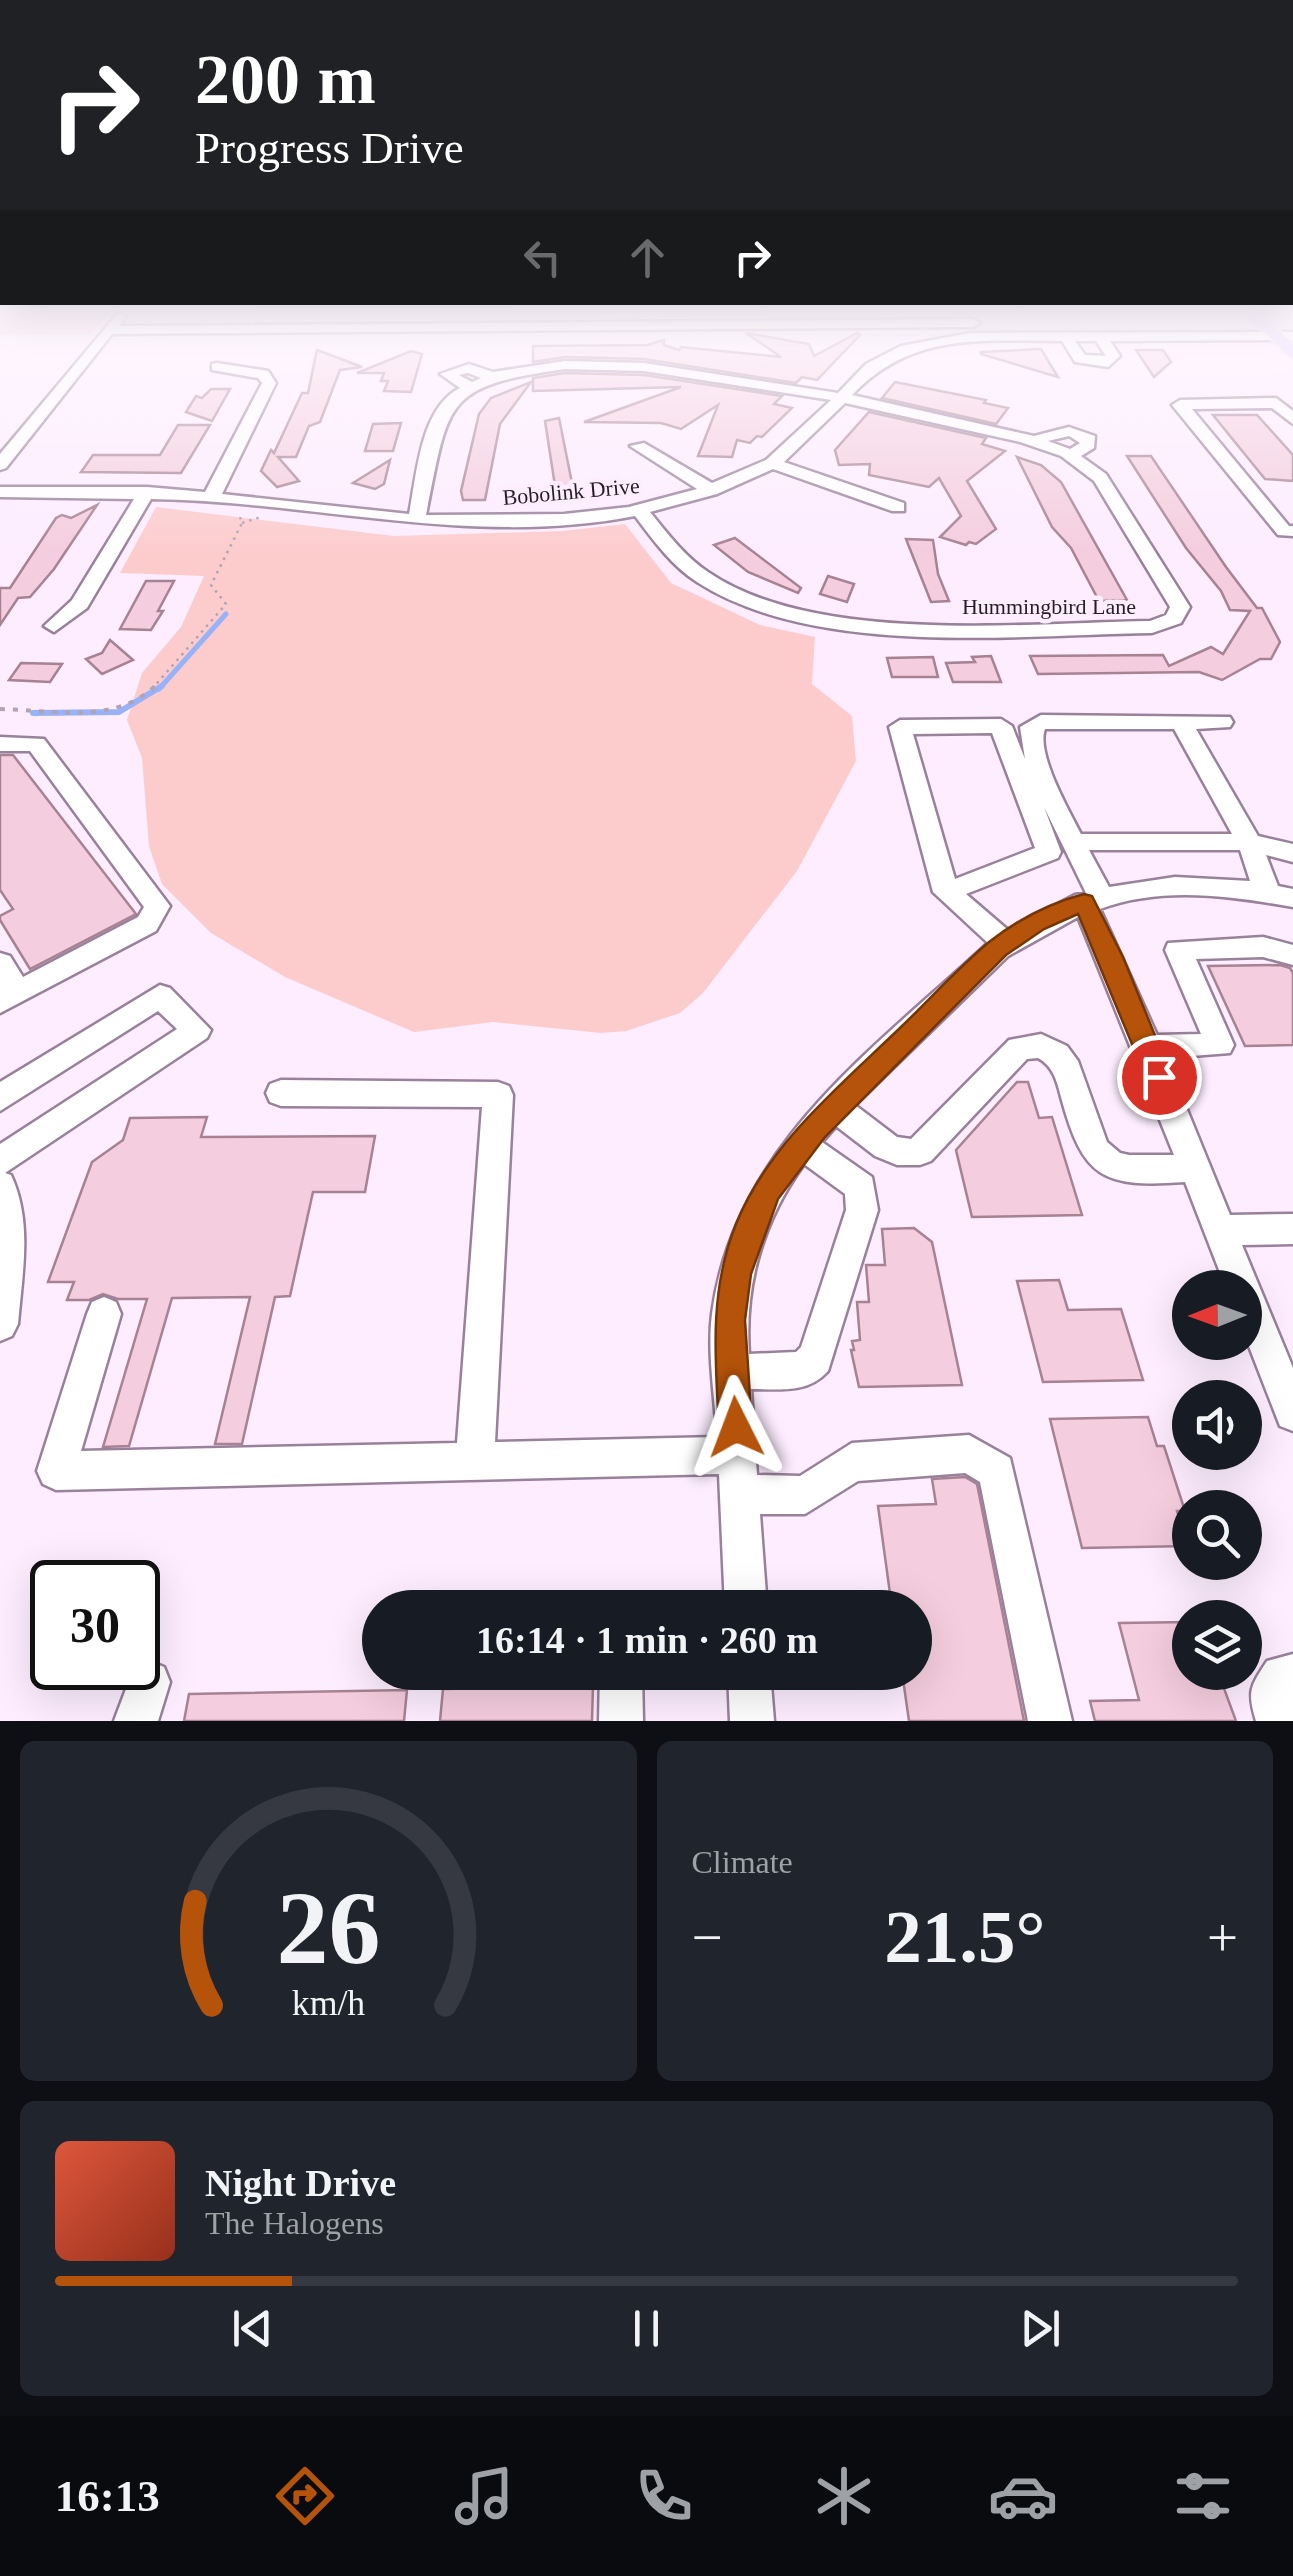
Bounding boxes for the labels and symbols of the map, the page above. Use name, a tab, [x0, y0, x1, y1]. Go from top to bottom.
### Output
street label: Bobolink Drive	[501, 473, 641, 510]
street label: Hummingbird Lane	[962, 594, 1136, 619]
pin	[1117, 1035, 1202, 1120]
north arrow	[1172, 1270, 1262, 1360]
position arrow	[684, 1375, 788, 1479]
speed limit sign: 30	[30, 1560, 160, 1690]

